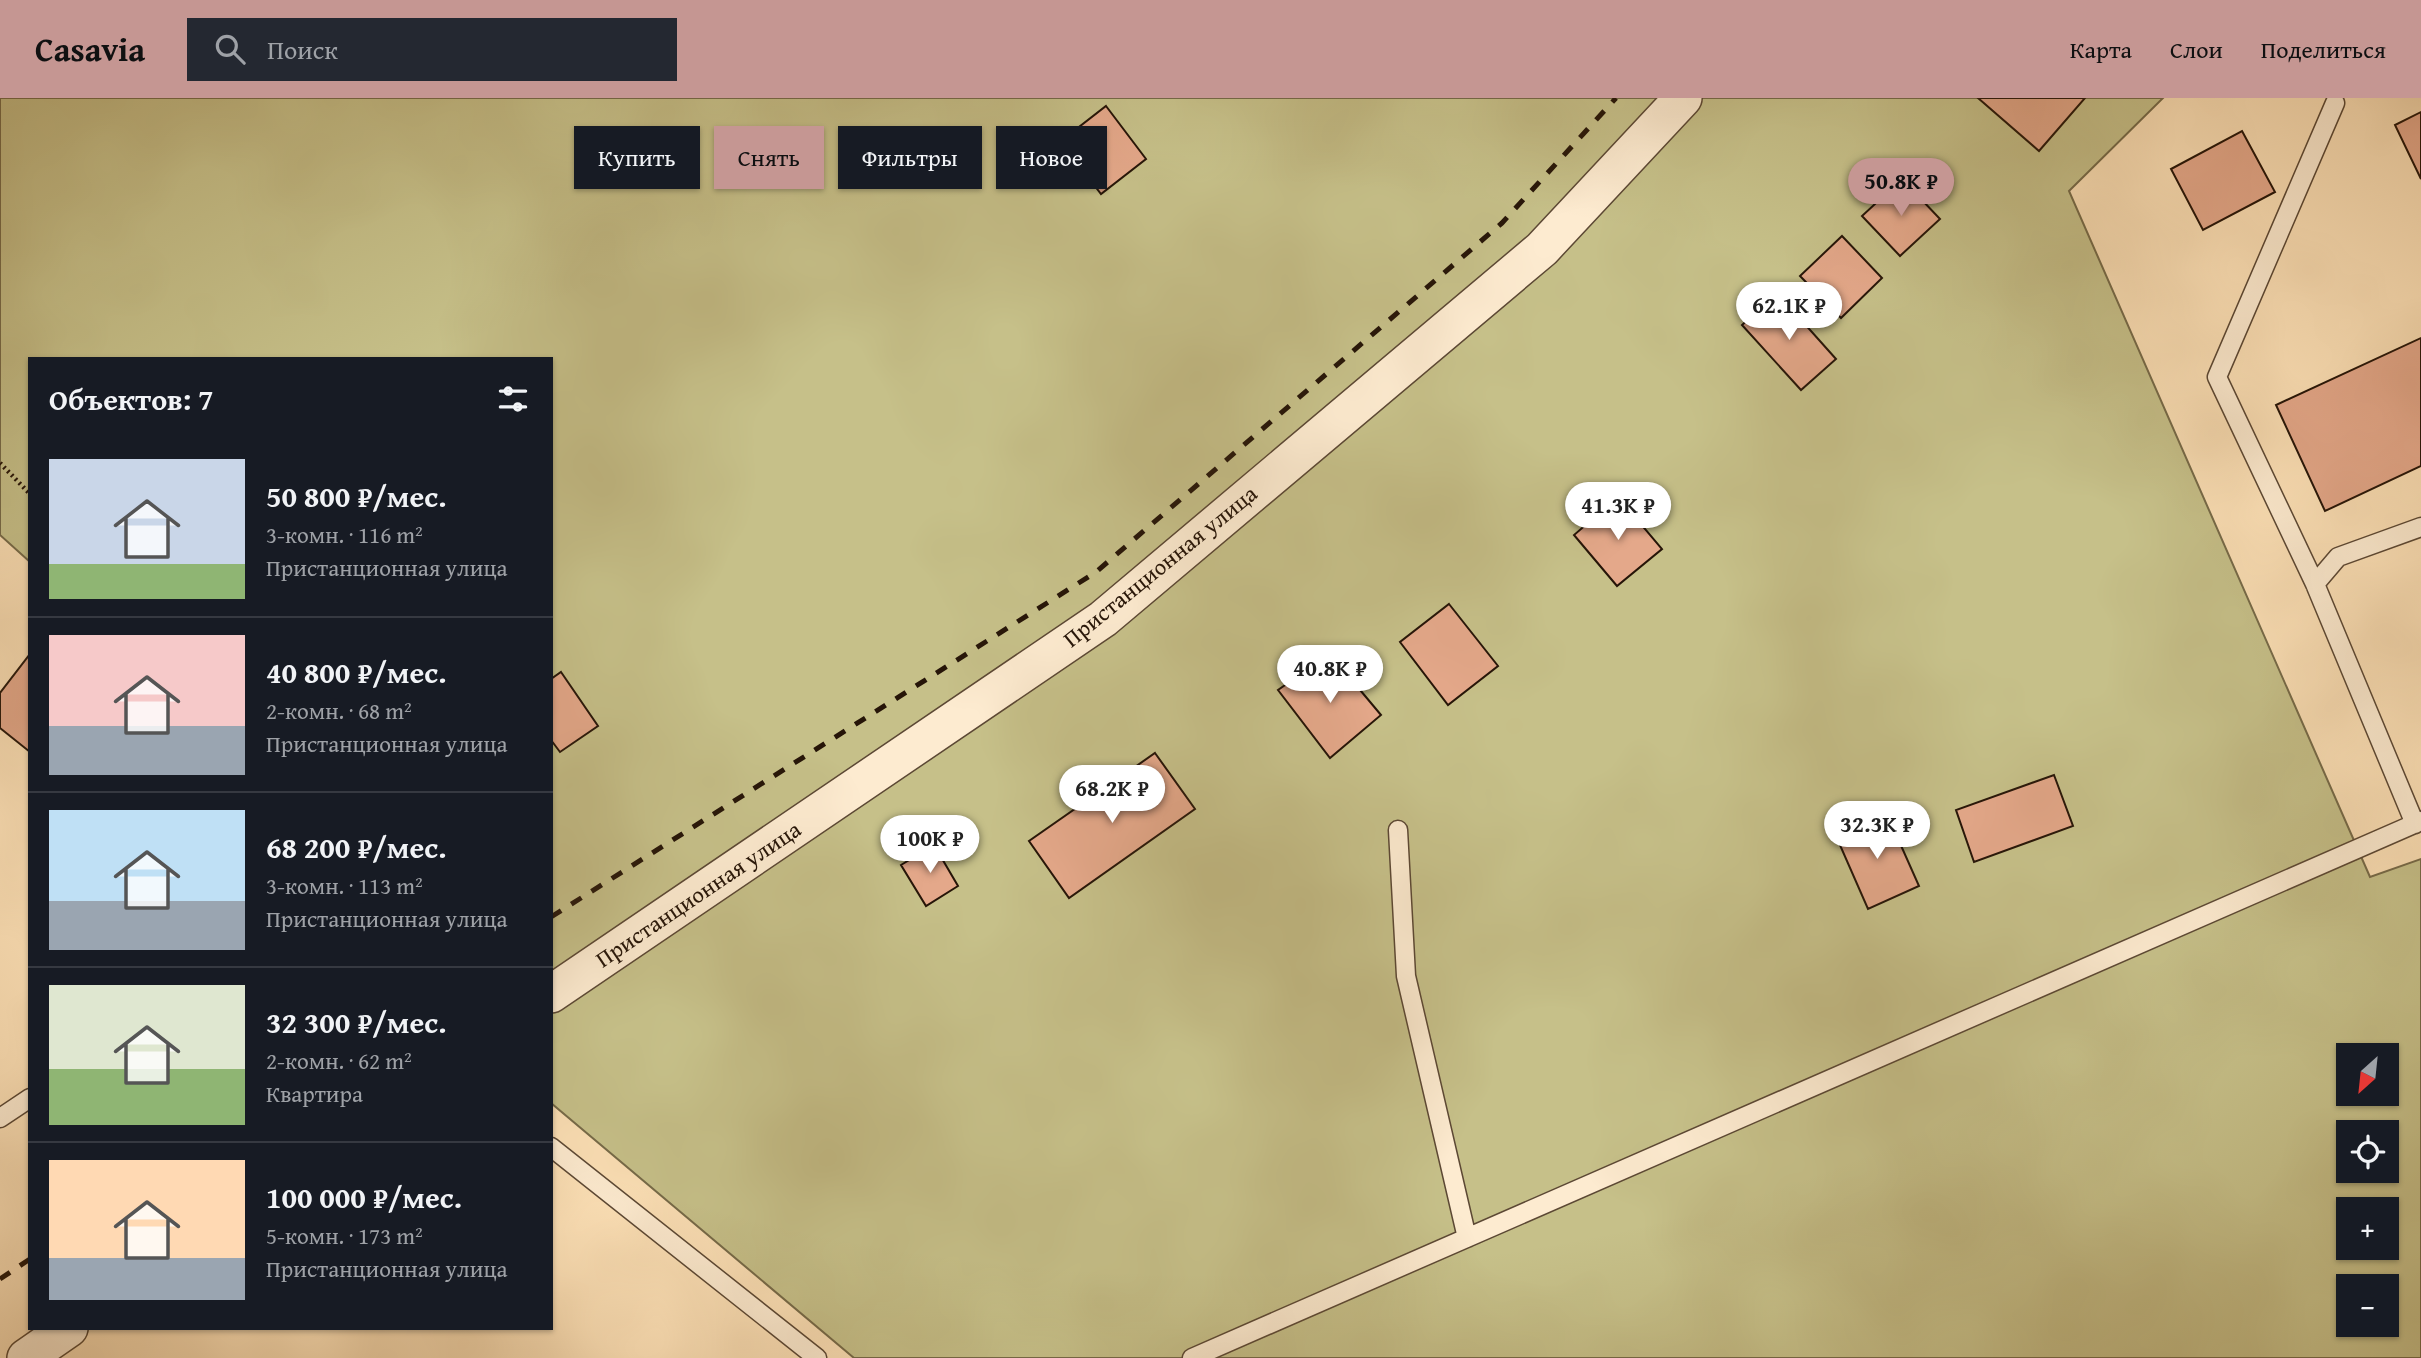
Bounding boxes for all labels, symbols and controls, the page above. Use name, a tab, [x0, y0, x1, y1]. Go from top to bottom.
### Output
search box	[187, 18, 677, 81]
text: Casavia	[35, 25, 145, 73]
icon: search	[211, 30, 249, 68]
text: Поиск	[267, 30, 338, 69]
text: Карта	[2070, 32, 2132, 67]
text: Слои	[2170, 32, 2223, 67]
text: Поделиться	[2261, 32, 2386, 67]
chip: Купить	[574, 126, 700, 189]
chip: Снять	[714, 126, 824, 189]
chip: Фильтры	[838, 126, 982, 189]
chip: Новое	[996, 126, 1107, 189]
pin: 50.8K ₽	[1836, 158, 1966, 218]
text: 50.8K ₽	[1864, 164, 1938, 197]
pin: 62.1K ₽	[1724, 282, 1854, 342]
text: 62.1K ₽	[1752, 288, 1826, 321]
text: Объектов: 7	[49, 377, 213, 421]
icon: filters	[494, 380, 532, 418]
text: 50 800 ₽/мес.	[266, 474, 447, 518]
street label: Пристанционная улица	[1055, 477, 1264, 654]
pin: 41.3K ₽	[1553, 482, 1683, 542]
icon: home	[105, 487, 189, 571]
text: 41.3K ₽	[1581, 488, 1655, 521]
text: 3-комн. · 116 m²	[266, 518, 423, 551]
text: Пристанционная улица	[266, 551, 507, 584]
pin: 40.8K ₽	[1265, 646, 1395, 705]
text: 40 800 ₽/мес.	[266, 650, 447, 694]
text: 40.8K ₽	[1293, 651, 1367, 684]
icon: home	[105, 663, 189, 747]
text: 2-комн. · 68 m²	[266, 694, 412, 727]
text: Пристанционная улица	[266, 727, 507, 760]
pin: 68.2K ₽	[1047, 766, 1177, 825]
text: 68.2K ₽	[1075, 771, 1149, 804]
pin: 32.3K ₽	[1812, 802, 1942, 861]
text: 32.3K ₽	[1840, 807, 1914, 840]
street label: Пристанционная улица	[588, 812, 807, 975]
pin: 100K ₽	[873, 816, 987, 875]
text: 100K ₽	[896, 821, 964, 854]
text: 68 200 ₽/мес.	[266, 825, 447, 869]
icon: home	[105, 838, 189, 922]
text: 3-комн. · 113 m²	[266, 869, 423, 902]
text: Пристанционная улица	[266, 902, 507, 935]
text: 32 300 ₽/мес.	[266, 1000, 447, 1044]
icon: home	[105, 1013, 189, 1097]
north arrow	[2336, 1043, 2399, 1106]
map controls	[2336, 1043, 2399, 1337]
text: 2-комн. · 62 m²	[266, 1044, 412, 1077]
text: Квартира	[266, 1077, 363, 1110]
button: locate	[2336, 1120, 2399, 1183]
text: 100 000 ₽/мес.	[266, 1175, 462, 1219]
icon: home	[105, 1188, 189, 1272]
button: +	[2336, 1197, 2399, 1260]
text: 5-комн. · 173 m²	[266, 1219, 423, 1252]
text: Пристанционная улица	[266, 1252, 507, 1285]
button: −	[2336, 1274, 2399, 1337]

